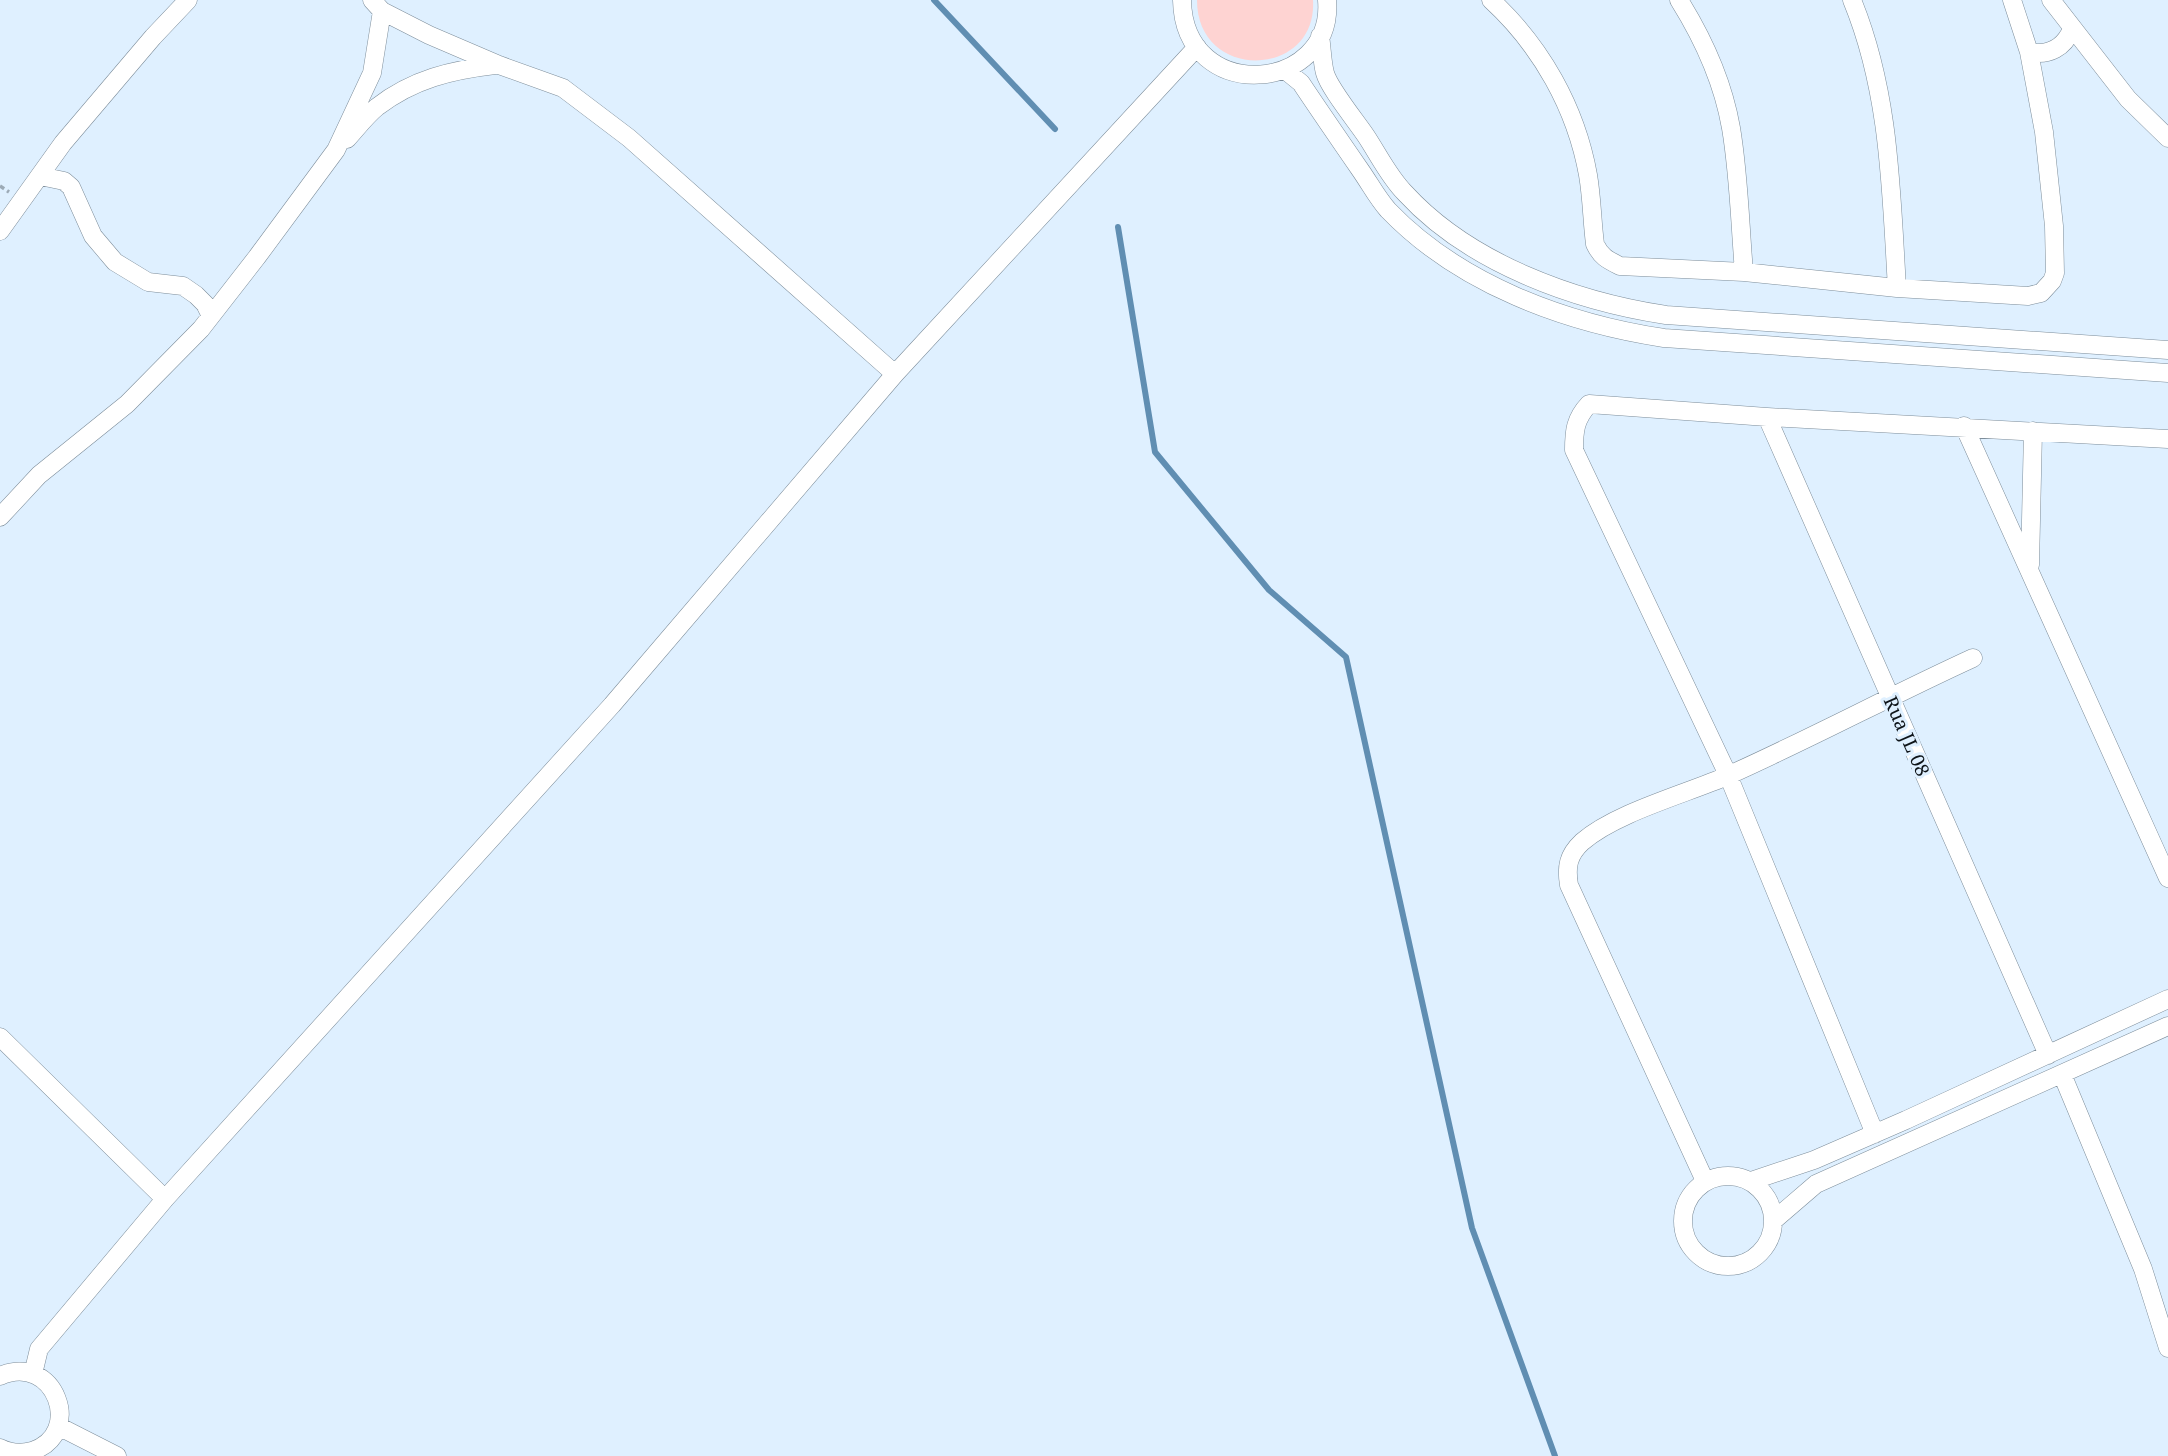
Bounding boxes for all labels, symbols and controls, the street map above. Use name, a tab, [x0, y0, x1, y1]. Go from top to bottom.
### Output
street label: Rua JL 08	[1878, 692, 1936, 780]

